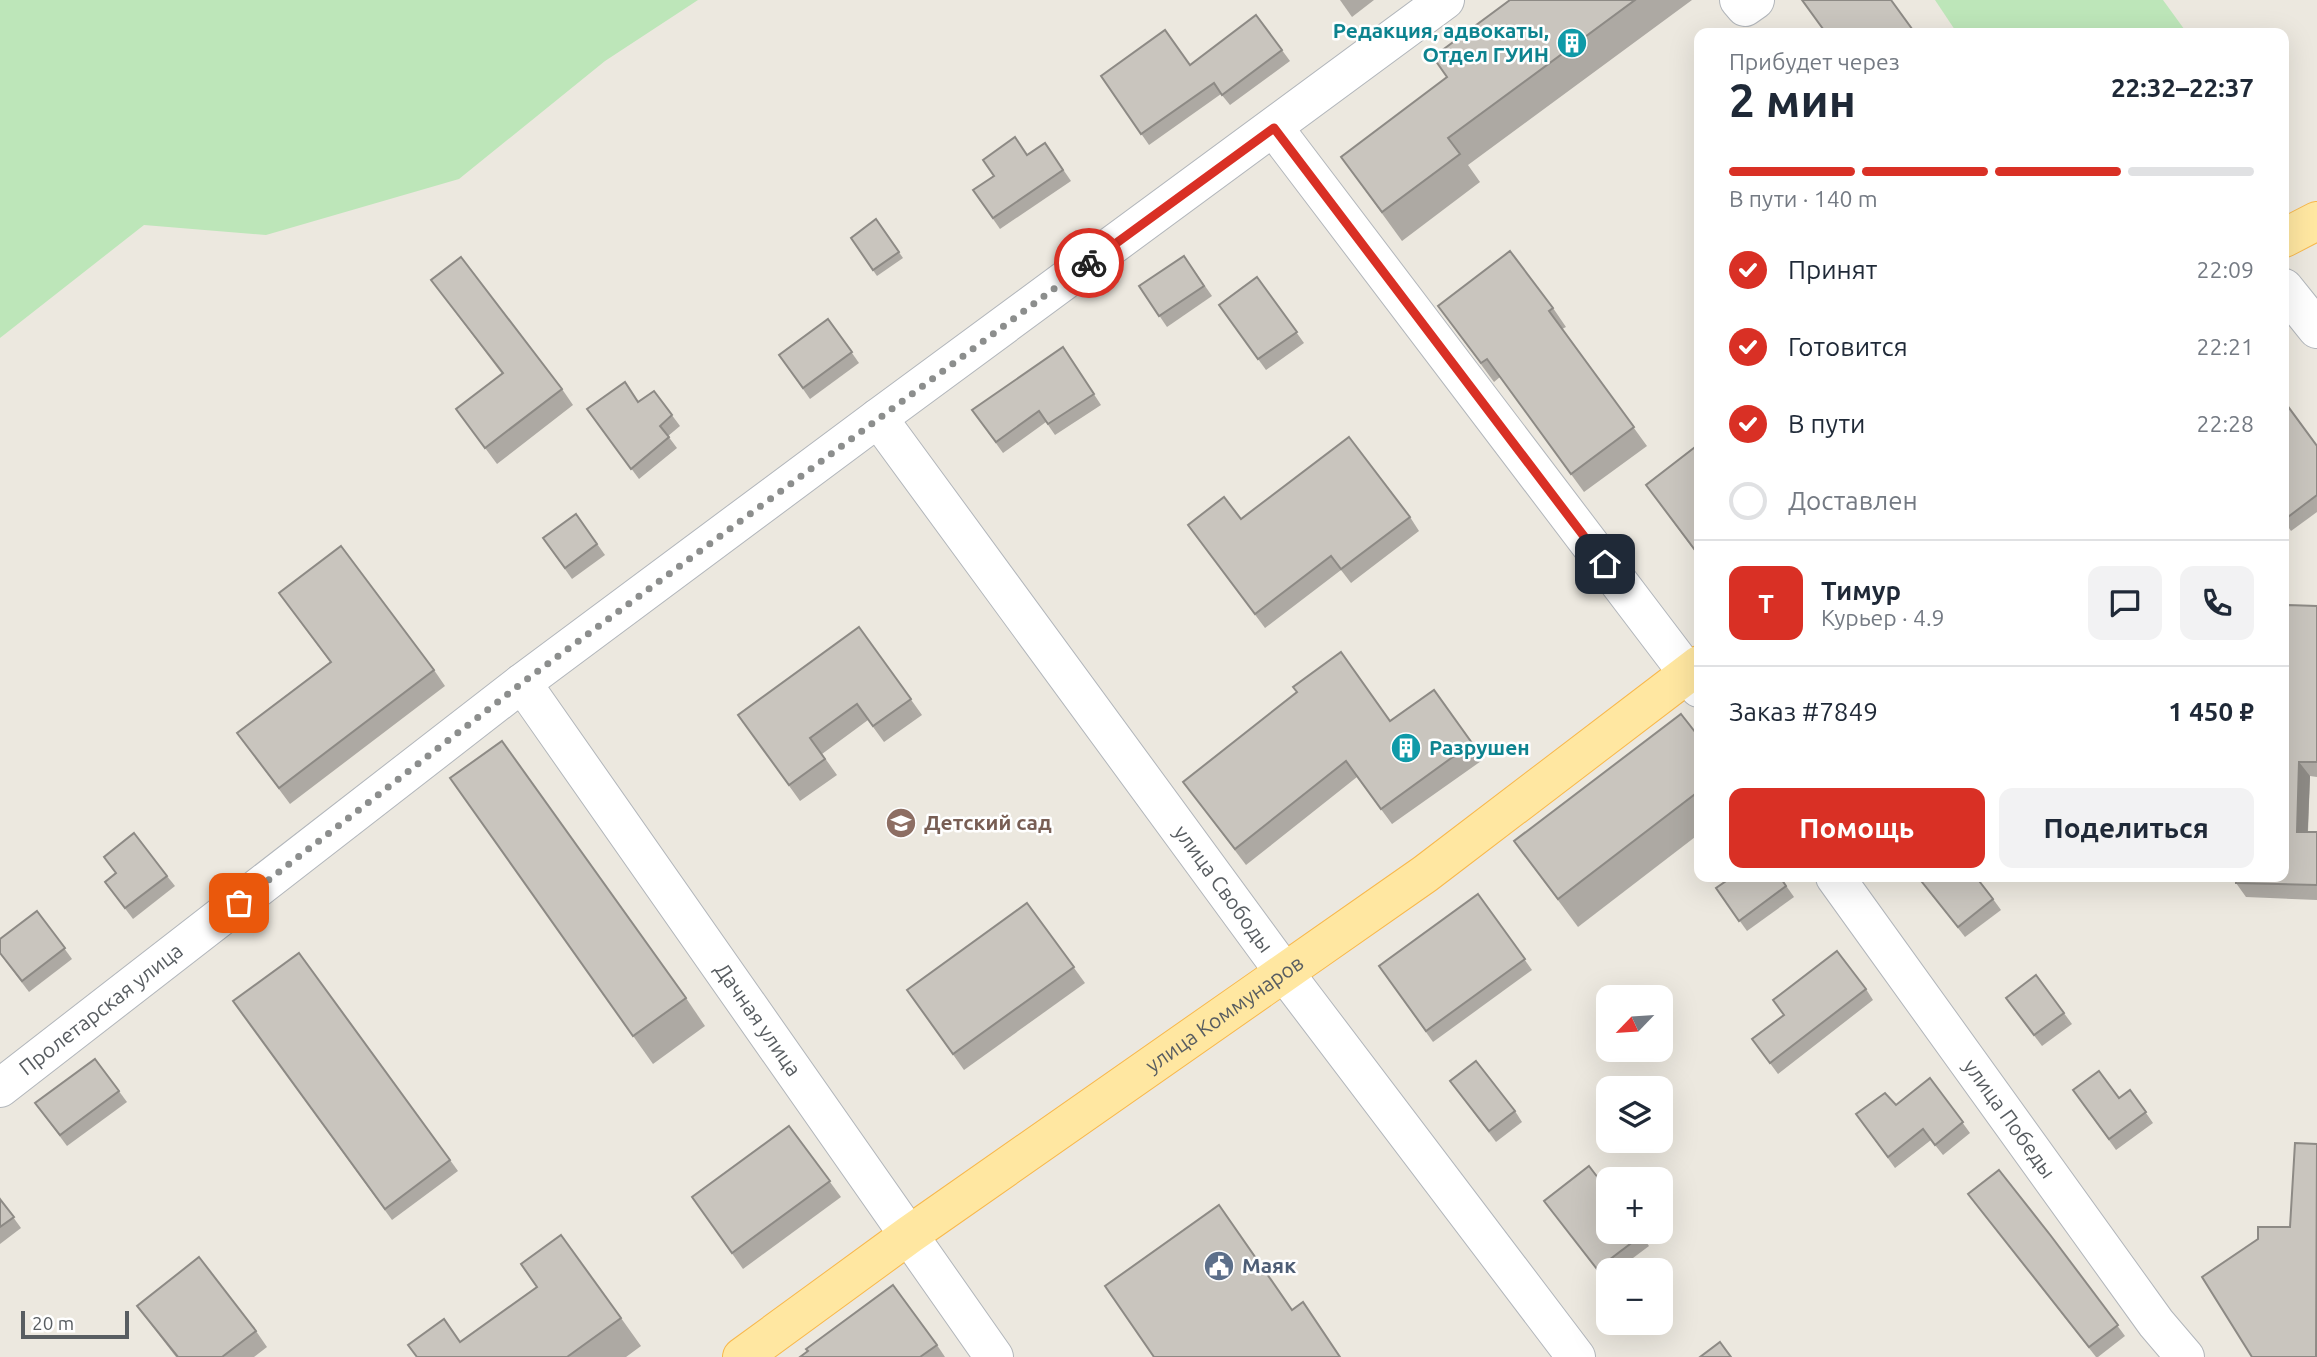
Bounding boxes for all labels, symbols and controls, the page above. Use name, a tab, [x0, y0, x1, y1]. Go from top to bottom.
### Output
place label: Редакция, адвокаты, Отдел ГУИН	[1333, 18, 1549, 66]
building icon: Редакция, адвокаты, Отдел ГУИН	[1555, 26, 1589, 60]
text: Прибудет через	[1729, 49, 1900, 74]
text: 22:32–22:37	[2111, 73, 2254, 102]
text: 2 мин	[1729, 74, 1856, 126]
text: В пути · 140 m	[1729, 186, 1878, 211]
courier	[1054, 228, 1124, 298]
icon: bike	[1070, 244, 1108, 282]
icon: check	[1729, 251, 1767, 289]
text: Принят	[1788, 255, 1877, 284]
text: 22:09	[2196, 257, 2254, 282]
icon: check	[1729, 328, 1767, 366]
text: Готовится	[1788, 332, 1908, 361]
text: 22:21	[2196, 334, 2254, 359]
icon: check	[1729, 405, 1767, 443]
text: В пути	[1788, 409, 1865, 438]
text: 22:28	[2196, 411, 2254, 436]
text: Доставлен	[1788, 486, 1918, 515]
pin	[1575, 534, 1635, 594]
icon: home	[1586, 545, 1624, 583]
button: chat	[2088, 566, 2162, 640]
button: phone	[2180, 566, 2254, 640]
text: Тимур	[1821, 576, 1901, 605]
text: Т	[1758, 589, 1774, 618]
text: Курьер · 4.9	[1821, 605, 1945, 630]
text: Заказ #7849	[1729, 697, 1878, 726]
text: 1 450 ₽	[2168, 697, 2254, 726]
building icon: Разрушен	[1389, 731, 1423, 765]
place label: Разрушен	[1429, 735, 1530, 759]
button: Помощь	[1729, 788, 1985, 868]
button: Поделиться	[1999, 788, 2254, 868]
school or university icon: Детский сад	[884, 806, 918, 840]
place label: Детский сад	[924, 810, 1052, 834]
street label: улица Свободы	[1170, 820, 1279, 957]
pin	[209, 873, 269, 933]
icon: bag	[220, 884, 258, 922]
street label: Пролетарская улица	[14, 938, 187, 1080]
street label: улица Коммунаров	[1141, 950, 1308, 1077]
street label: Дачная улица	[711, 958, 807, 1080]
north arrow	[1596, 985, 1673, 1062]
map controls	[1596, 985, 1673, 1335]
street label: улица Победы	[1959, 1054, 2061, 1182]
button: layers	[1596, 1076, 1673, 1153]
button: +	[1596, 1167, 1673, 1244]
public building icon: Маяк	[1202, 1249, 1236, 1283]
place label: Маяк	[1242, 1253, 1296, 1277]
button: −	[1596, 1258, 1673, 1335]
scale bar	[21, 1308, 130, 1340]
text: 20 m	[32, 1312, 74, 1334]

